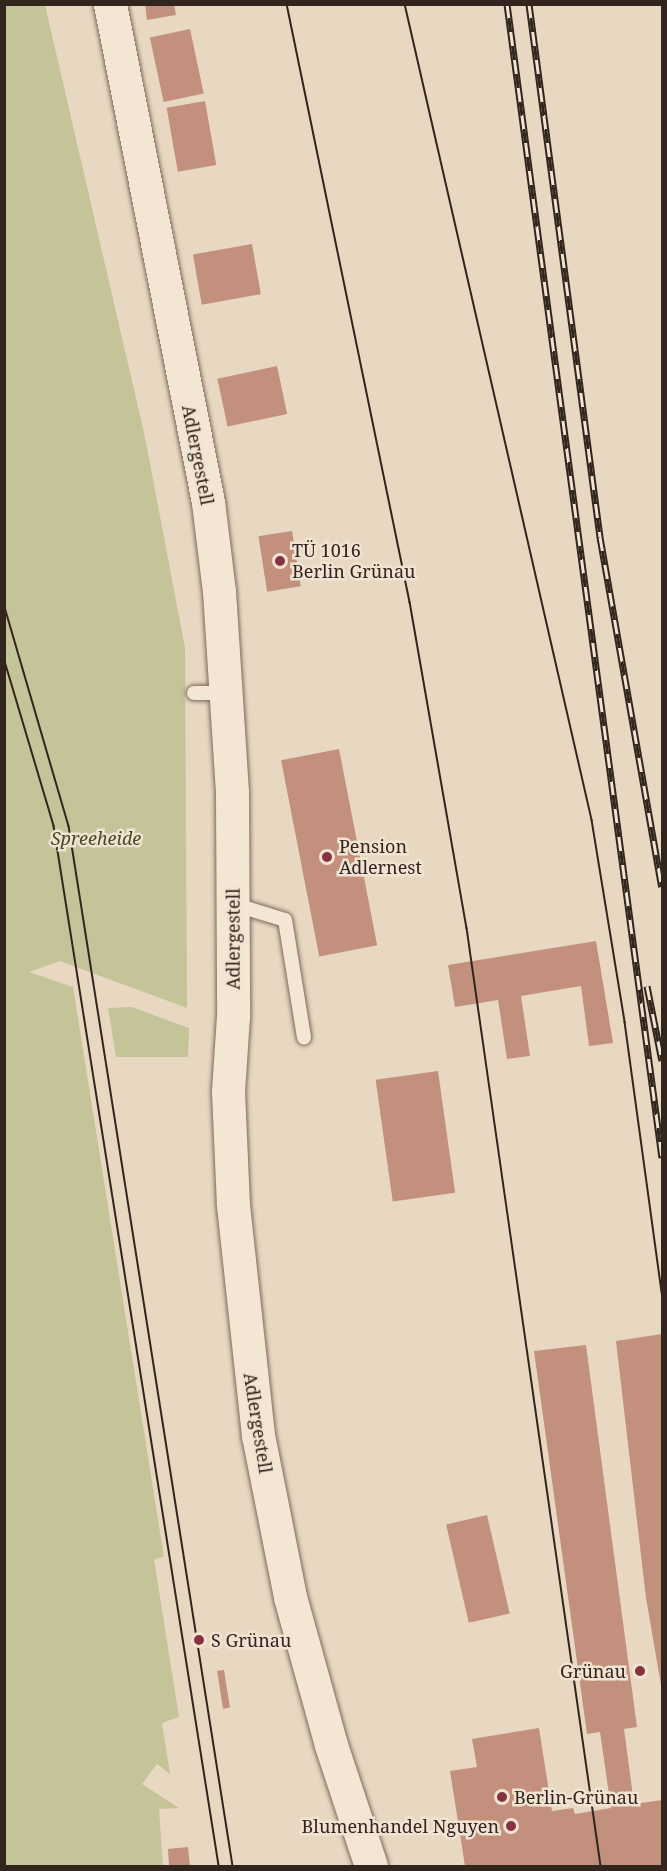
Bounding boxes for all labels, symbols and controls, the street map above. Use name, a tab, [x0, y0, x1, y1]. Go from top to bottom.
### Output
street label: Adlergestell	[178, 403, 218, 507]
place label: TÜ 1016 Berlin Grünau	[292, 540, 415, 582]
marker: TÜ 1016 Berlin Grünau	[273, 554, 287, 568]
park label: Spreeheide	[51, 827, 141, 849]
place label: Pension Adlernest	[339, 836, 422, 878]
marker: Pension Adlernest	[320, 850, 334, 864]
street label: Adlergestell	[222, 888, 244, 990]
street label: Adlergestell	[239, 1371, 277, 1475]
place label: S Grünau	[211, 1629, 291, 1651]
marker: S Grünau	[192, 1633, 206, 1647]
place label: Grünau	[560, 1660, 626, 1682]
marker: Grünau	[631, 1662, 649, 1680]
place label: Berlin-Grünau	[514, 1786, 638, 1808]
marker: Berlin-Grünau	[495, 1790, 509, 1804]
place label: Blumenhandel Nguyen	[302, 1815, 499, 1837]
marker: Blumenhandel Nguyen	[504, 1819, 518, 1833]

